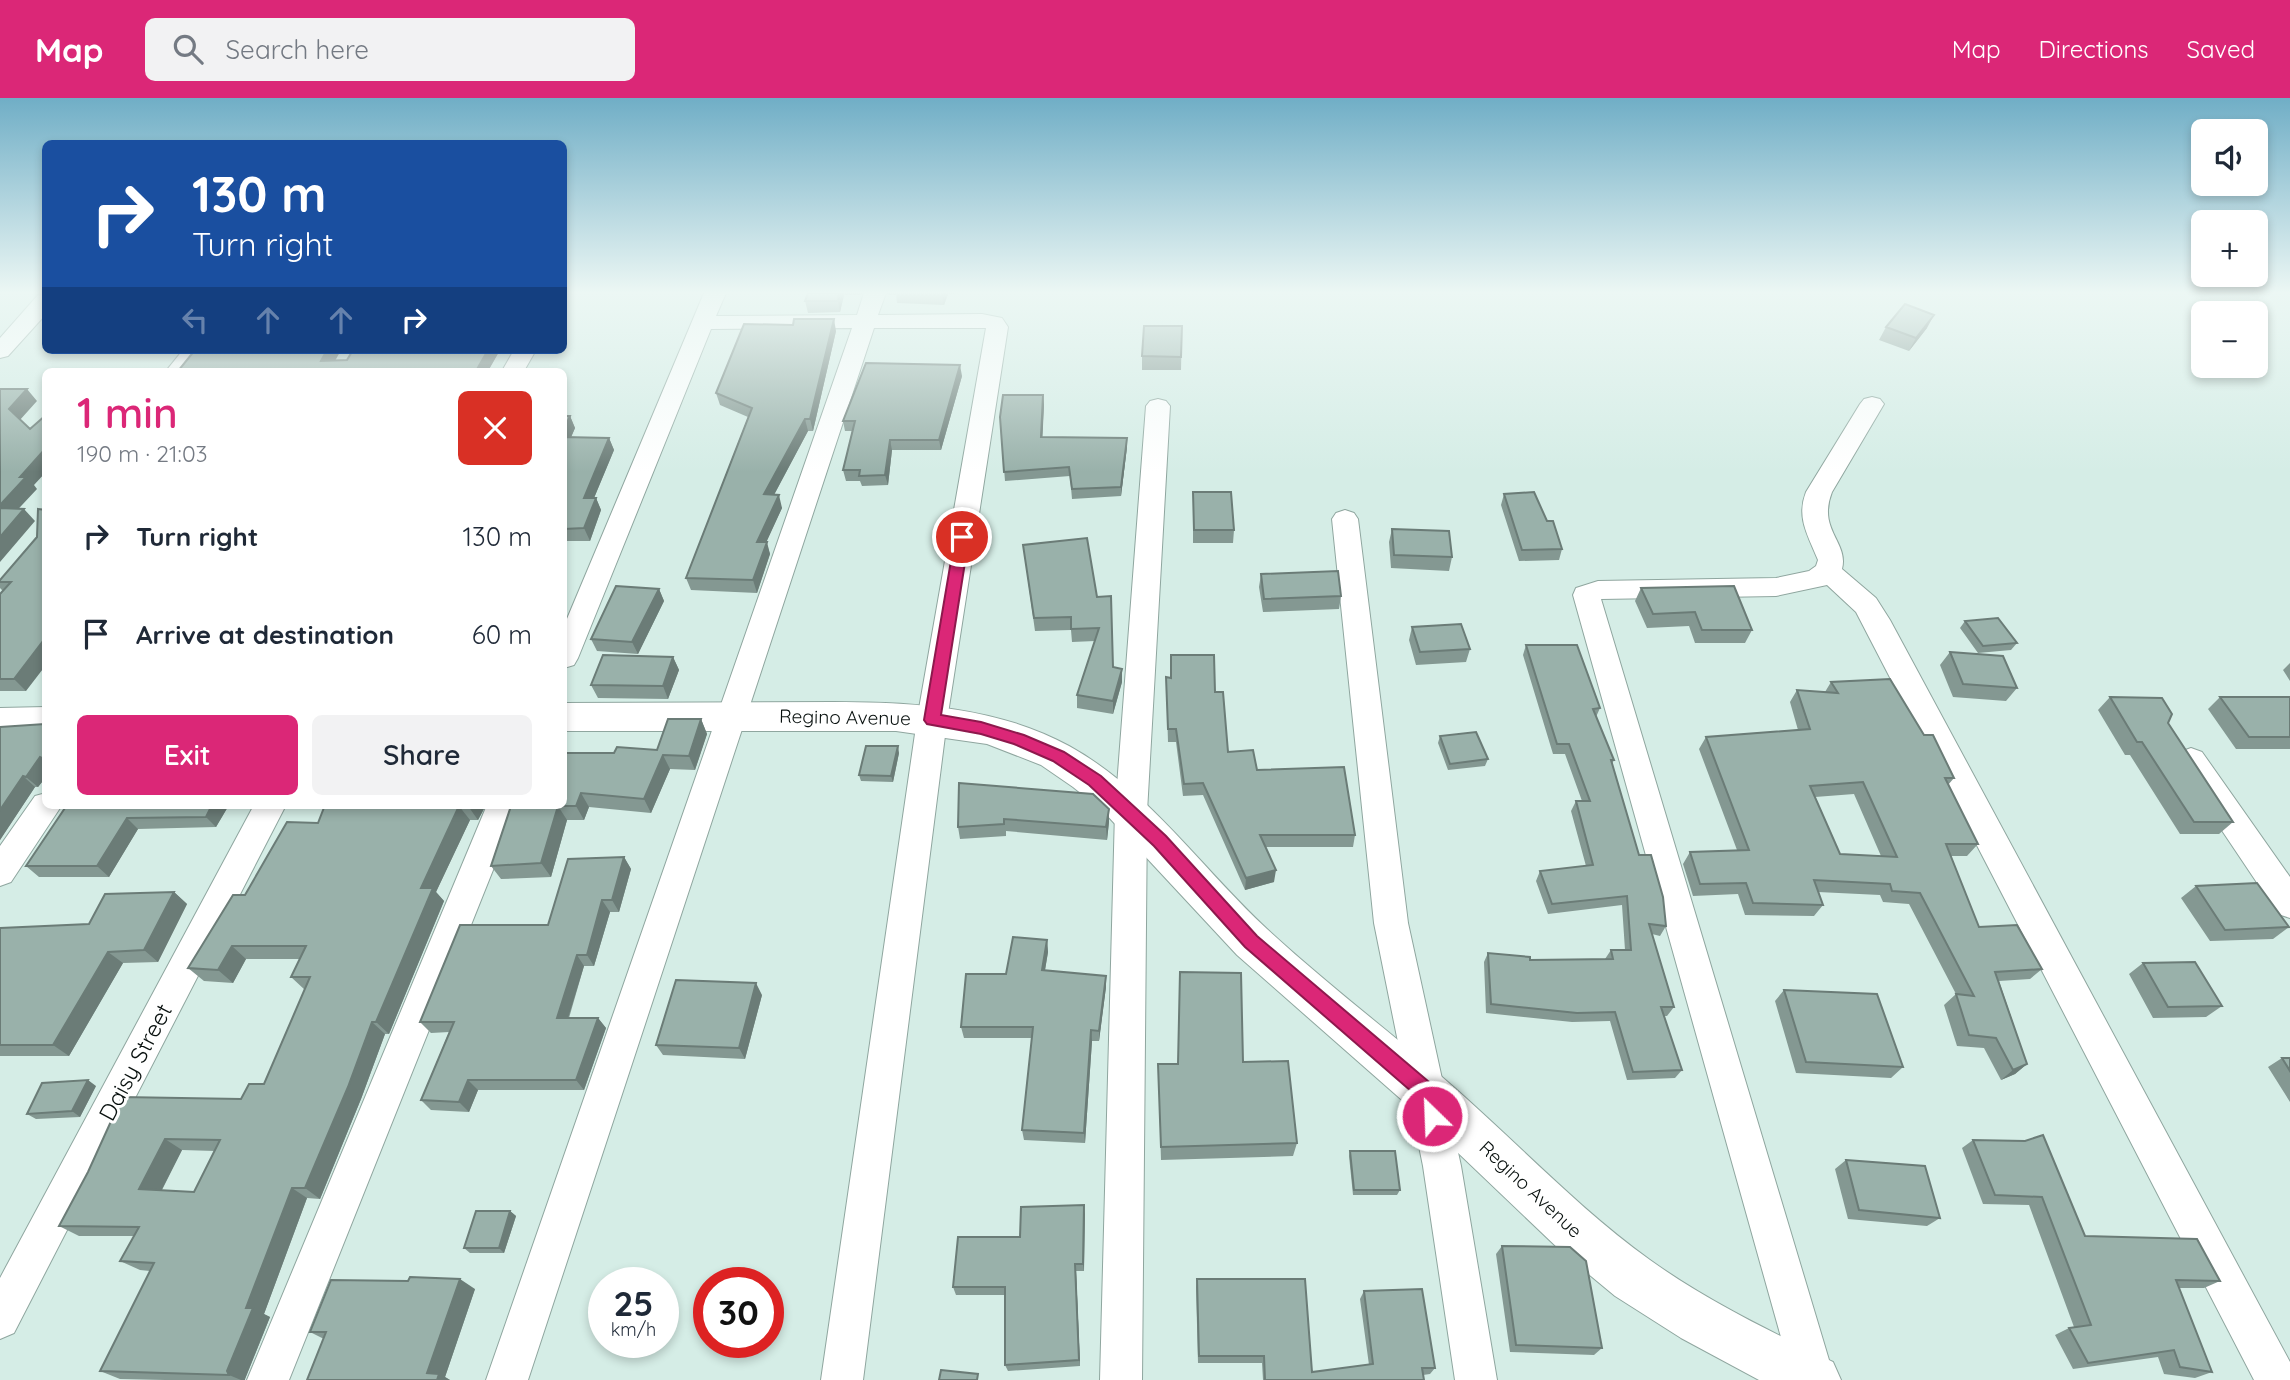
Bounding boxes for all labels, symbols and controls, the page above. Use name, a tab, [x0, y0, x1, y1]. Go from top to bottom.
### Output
search box	[145, 18, 635, 81]
text: Map	[35, 29, 103, 70]
icon: search	[169, 30, 207, 68]
text: Search here	[225, 33, 369, 66]
text: Map	[1952, 34, 2001, 64]
text: Directions	[2039, 34, 2149, 64]
text: Saved	[2187, 34, 2255, 64]
map controls	[2191, 119, 2268, 378]
button: sound	[2191, 119, 2268, 196]
text: 130 m	[192, 163, 326, 224]
icon: right	[77, 168, 168, 259]
button: +	[2191, 210, 2268, 287]
text: Turn right	[192, 224, 333, 264]
icon: left	[176, 301, 214, 339]
icon: ahead	[249, 301, 287, 339]
icon: ahead	[322, 301, 360, 339]
icon: right	[395, 301, 433, 339]
button: −	[2191, 301, 2268, 378]
text: 1 min	[77, 386, 178, 439]
button: close	[458, 391, 532, 465]
text: 190 m · 21:03	[77, 439, 208, 468]
pin	[932, 507, 992, 567]
icon: right	[77, 517, 115, 555]
icon: arrive	[943, 518, 981, 556]
text: Turn right	[136, 520, 258, 553]
text: 130 m	[462, 520, 532, 553]
icon: arrive	[77, 615, 115, 653]
text: Arrive at destination	[136, 618, 394, 651]
text: 60 m	[472, 618, 532, 651]
street label: Regino Avenue	[779, 704, 911, 730]
button: Exit	[77, 715, 298, 795]
button: Share	[312, 715, 532, 795]
street label: Daisy Street	[92, 998, 178, 1125]
position arrow	[1395, 1079, 1469, 1153]
street label: Regino Avenue	[1475, 1135, 1587, 1243]
speed limit sign: 30	[693, 1267, 784, 1358]
text: 25	[613, 1281, 654, 1325]
text: km/h	[611, 1318, 656, 1341]

